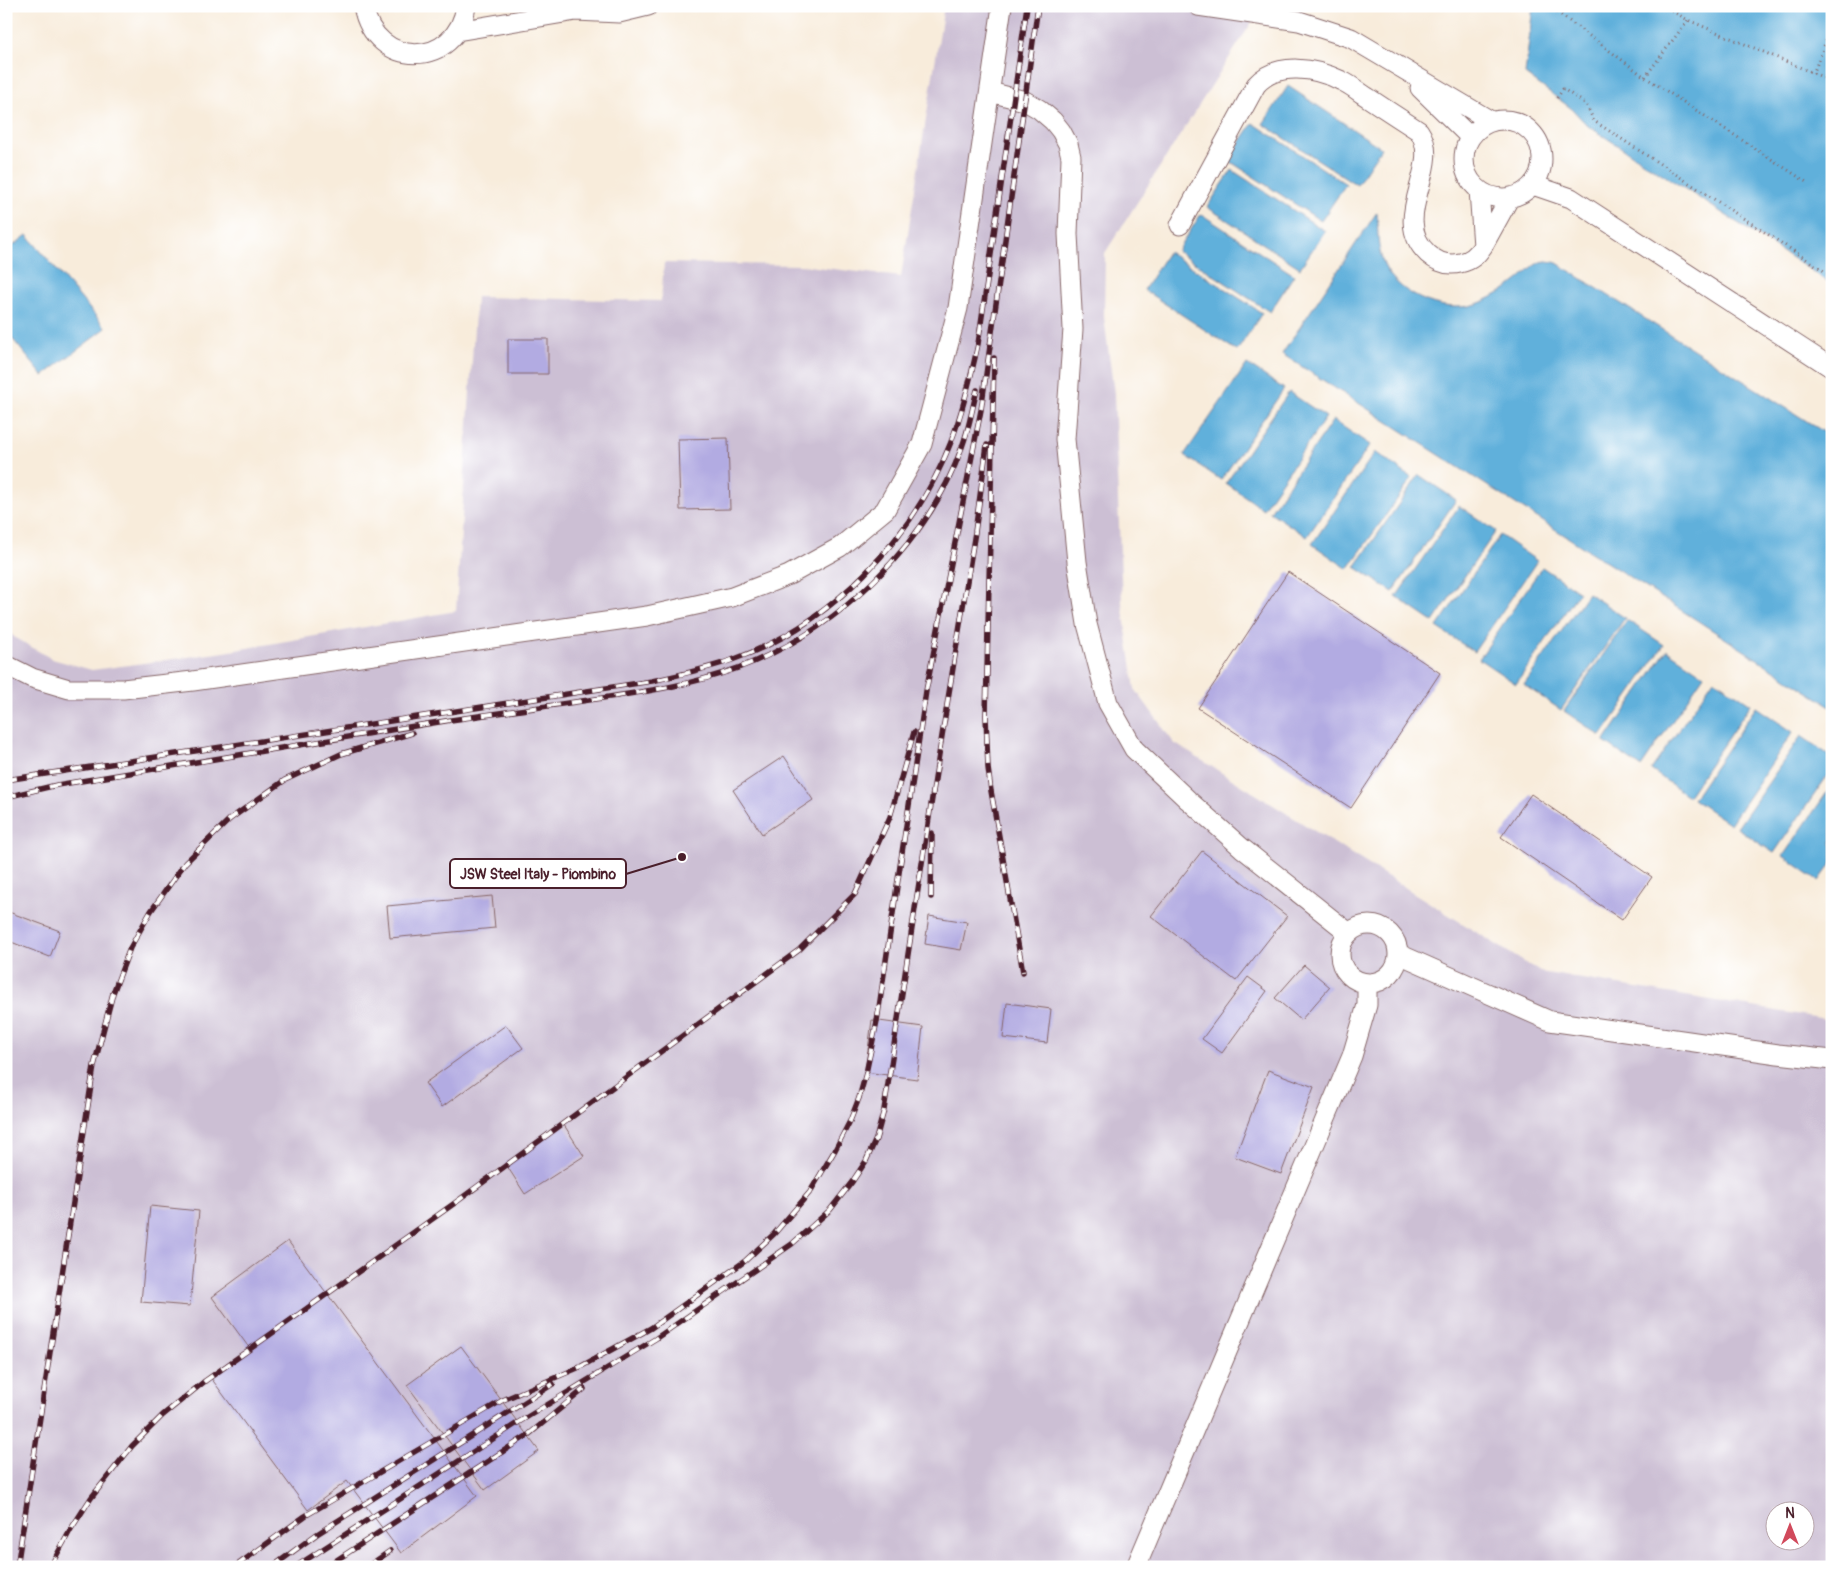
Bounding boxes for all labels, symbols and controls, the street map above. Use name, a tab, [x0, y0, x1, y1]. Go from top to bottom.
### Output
callout: JSW Steel Italy - Piombino	[450, 859, 626, 888]
text: JSW Steel Italy - Piombino	[460, 866, 616, 883]
north arrow	[1766, 1500, 1816, 1550]
text: N	[1785, 1505, 1795, 1522]

